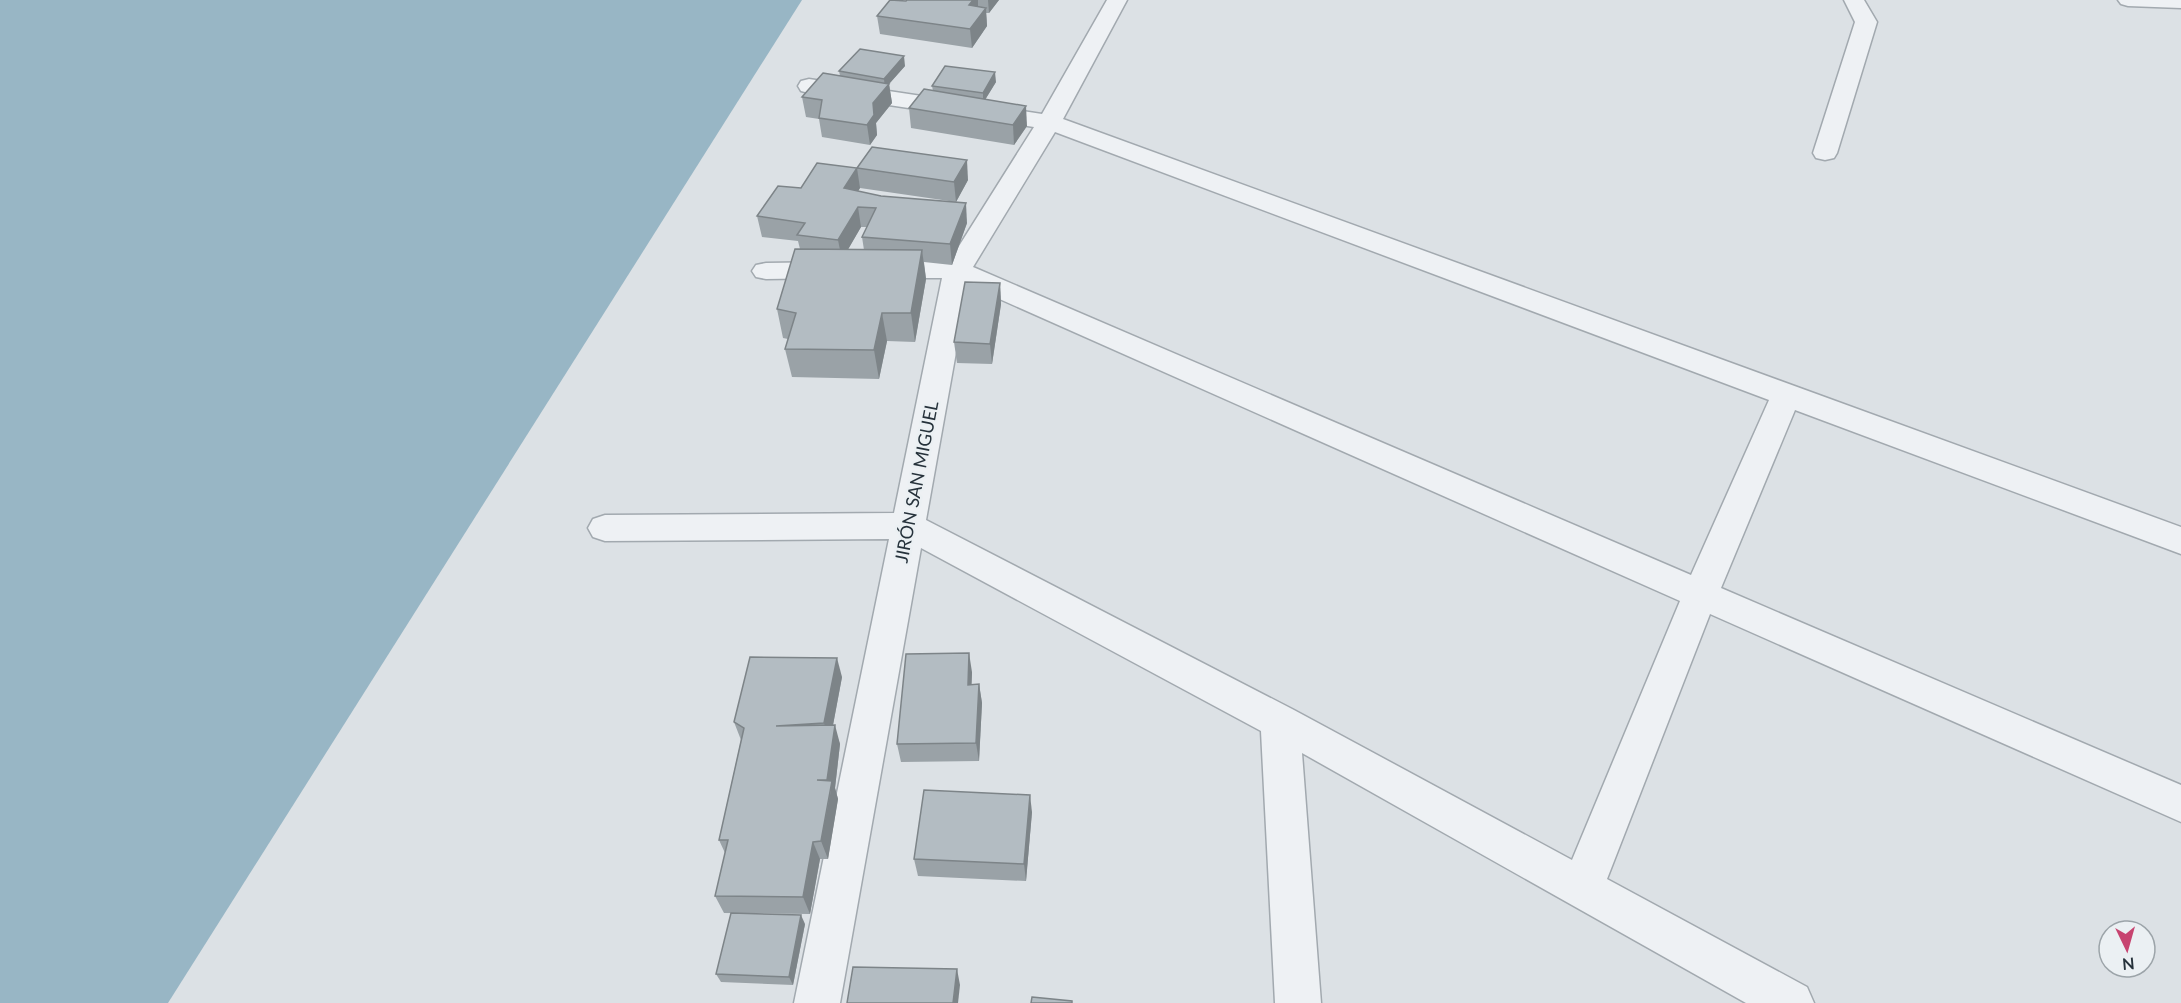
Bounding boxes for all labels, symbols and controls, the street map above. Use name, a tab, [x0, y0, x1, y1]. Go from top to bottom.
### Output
street label: JIRÓN SAN MIGUEL	[890, 399, 943, 565]
north arrow	[2097, 919, 2157, 979]
text: N	[2121, 954, 2135, 974]

